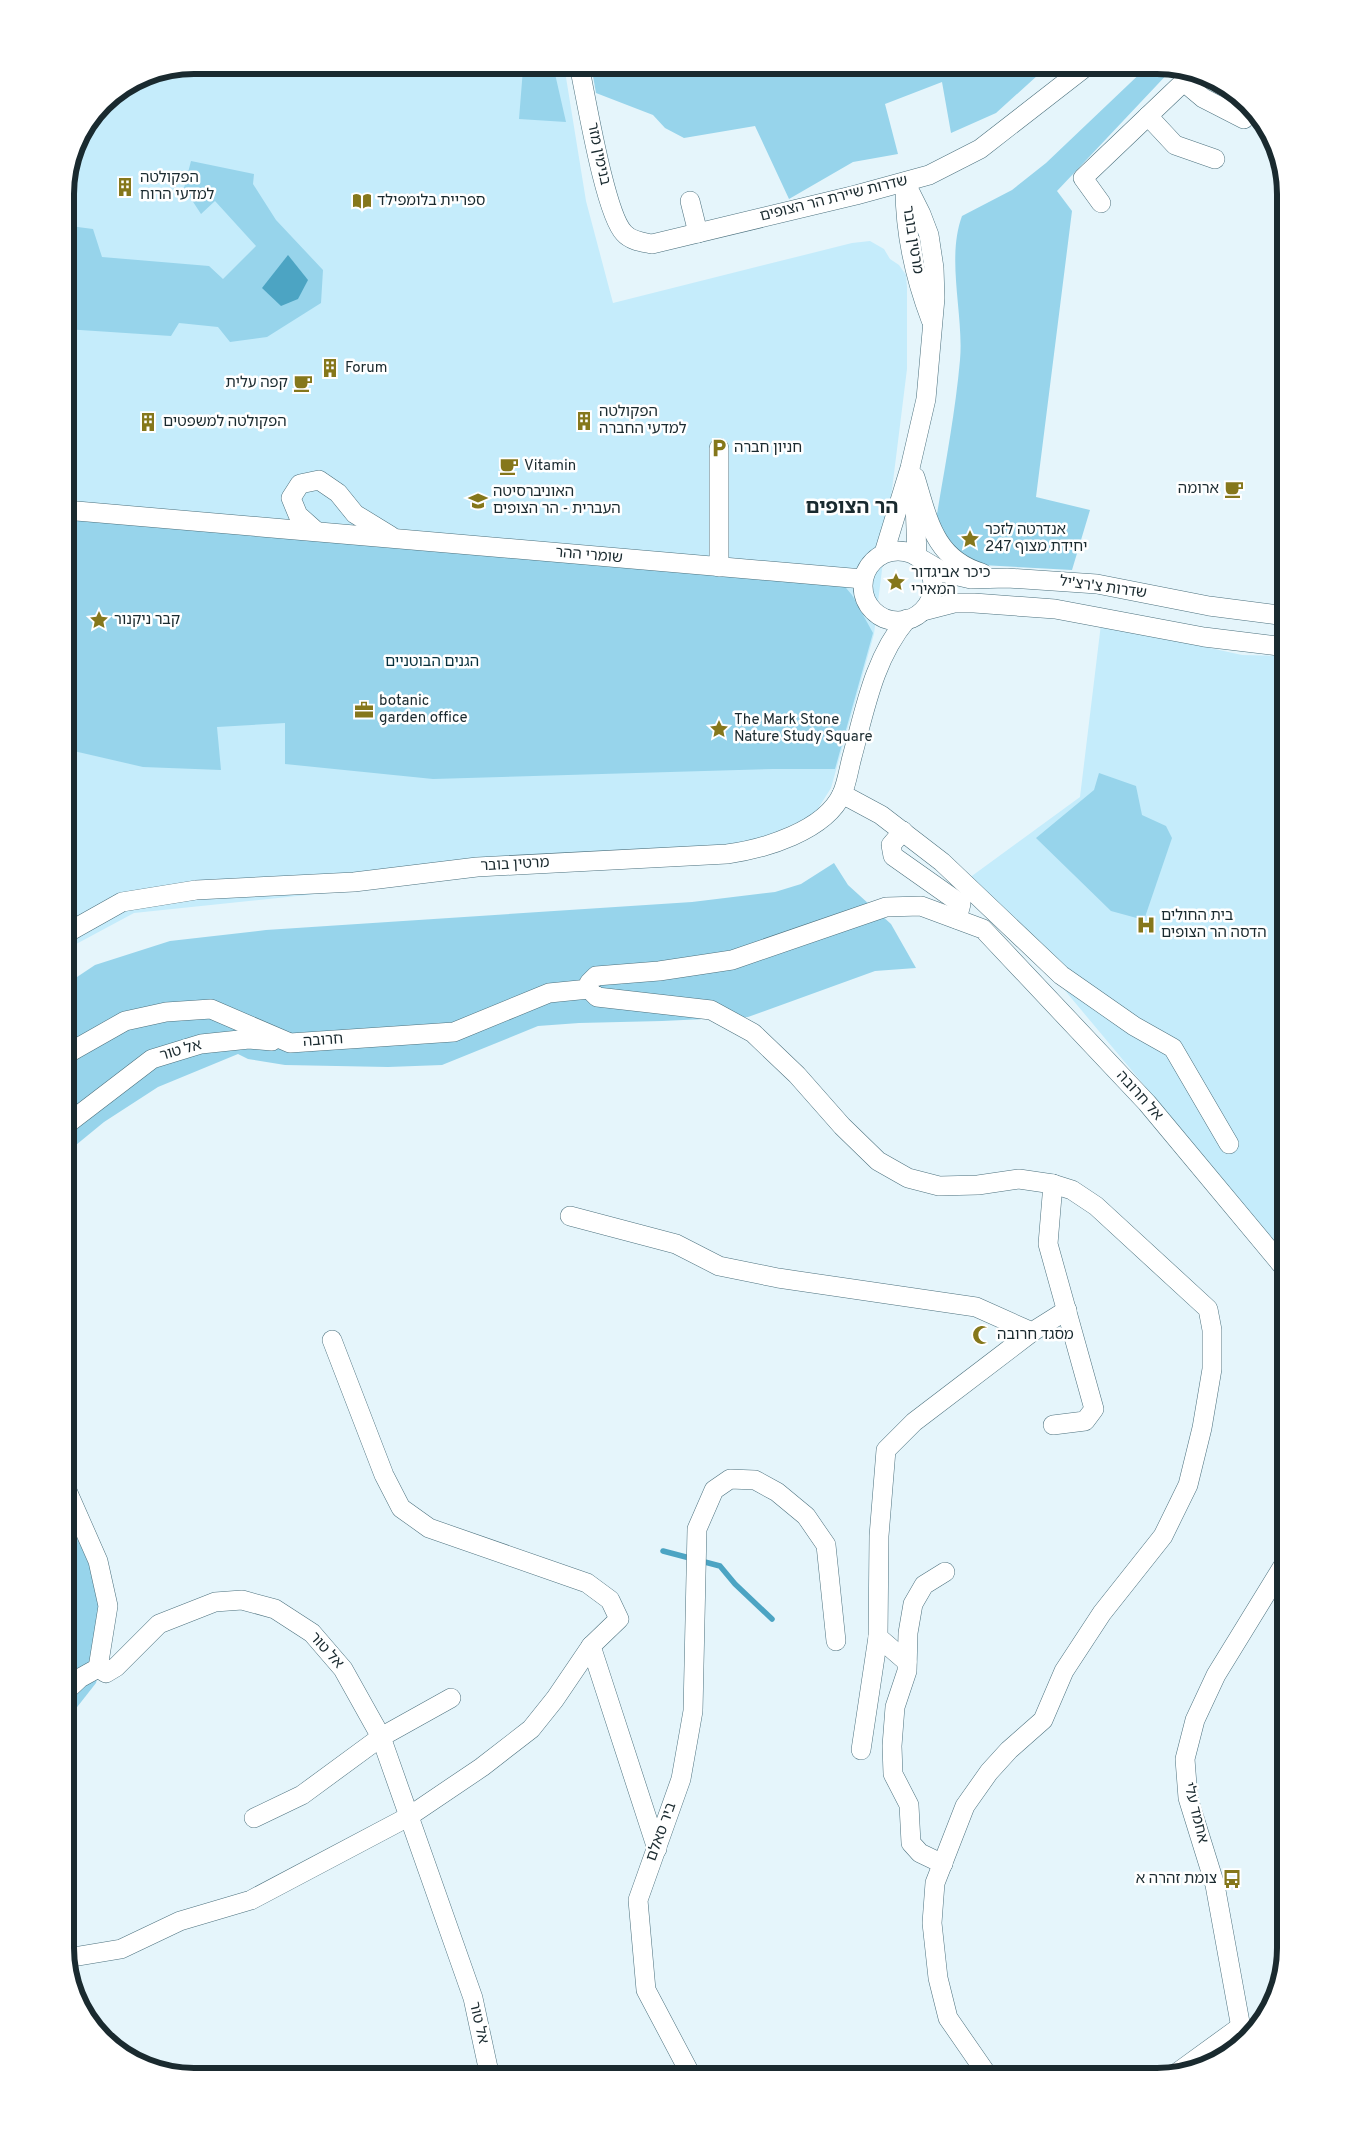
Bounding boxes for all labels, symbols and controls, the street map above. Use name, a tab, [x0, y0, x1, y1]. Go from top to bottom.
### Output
street label: בנימין מזר	[582, 121, 614, 188]
place label: הפקולטה למדעי הרוח	[140, 169, 215, 205]
street label: שדרות שיירת הר הצופים	[758, 171, 910, 227]
building icon: הפקולטה למדעי הרוח	[114, 176, 136, 198]
library icon: ספריית בלומפילד	[351, 190, 373, 212]
place label: ספריית בלומפילד	[377, 192, 485, 211]
street label: מרטין בובר	[897, 204, 927, 276]
building icon: Forum	[319, 357, 341, 379]
place label: Forum	[345, 359, 387, 378]
cafe icon: קפה עלית	[292, 372, 314, 394]
place label: קפה עלית	[226, 374, 288, 393]
place label: הפקולטה למדעי החברה	[599, 403, 687, 439]
building icon: הפקולטה למדעי החברה	[573, 410, 595, 432]
building icon: הפקולטה למשפטים	[137, 411, 159, 433]
place label: הפקולטה למשפטים	[163, 413, 287, 432]
parking icon: חניון חברה	[708, 437, 730, 459]
place label: חניון חברה	[734, 439, 802, 458]
cafe icon: Vitamin	[498, 455, 520, 477]
place label: Vitamin	[524, 457, 576, 476]
cafe icon: ארומה	[1223, 478, 1245, 500]
place label: ארומה	[1178, 480, 1219, 499]
place label: האוניברסיטה העברית - הר הצופים	[493, 483, 621, 519]
school or university icon: האוניברסיטה העברית - הר הצופים	[467, 490, 489, 512]
district label: הר הצופים	[806, 495, 899, 521]
place label: אנדרטה לזכר יחידת מצוף 247	[985, 521, 1088, 557]
place icon: אנדרטה לזכר יחידת מצוף 247	[959, 528, 981, 550]
street label: שומרי ההר	[554, 544, 624, 568]
place label: כיכר אביגדור המאירי	[911, 564, 991, 600]
place icon: כיכר אביגדור המאירי	[885, 571, 907, 593]
street label: שדרות צ'רצ'יל	[1058, 572, 1148, 604]
place icon: קבר ניקנור	[88, 609, 110, 631]
place label: קבר ניקנור	[114, 611, 180, 630]
park label: הגנים הבוטניים	[385, 653, 479, 672]
place label: botanic garden office	[379, 692, 468, 728]
office icon: botanic garden office	[353, 699, 375, 721]
place label: The Mark Stone Nature Study Square	[734, 711, 872, 747]
place icon: The Mark Stone Nature Study Square	[708, 718, 730, 740]
street label: מרטין בובר	[480, 854, 550, 876]
place label: בית החולים הדסה הר הצופים	[1161, 907, 1267, 943]
hospital icon: בית החולים הדסה הר הצופים	[1135, 914, 1157, 936]
street label: חרובה	[302, 1030, 344, 1052]
street label: אל טור	[158, 1036, 204, 1066]
street label: אל חרובה	[1112, 1067, 1166, 1125]
mosque icon: מסגד חרובה	[971, 1324, 993, 1346]
place label: מסגד חרובה	[997, 1326, 1074, 1345]
street label: אל טור	[305, 1629, 347, 1673]
street label: אחמד עלי	[1178, 1781, 1212, 1845]
street label: ביר סאלם	[643, 1800, 682, 1864]
bus stop icon: צומת זהרה א	[1221, 1868, 1243, 1890]
place label: צומת זהרה א	[1136, 1870, 1217, 1889]
street label: אל טור	[464, 2000, 492, 2046]

